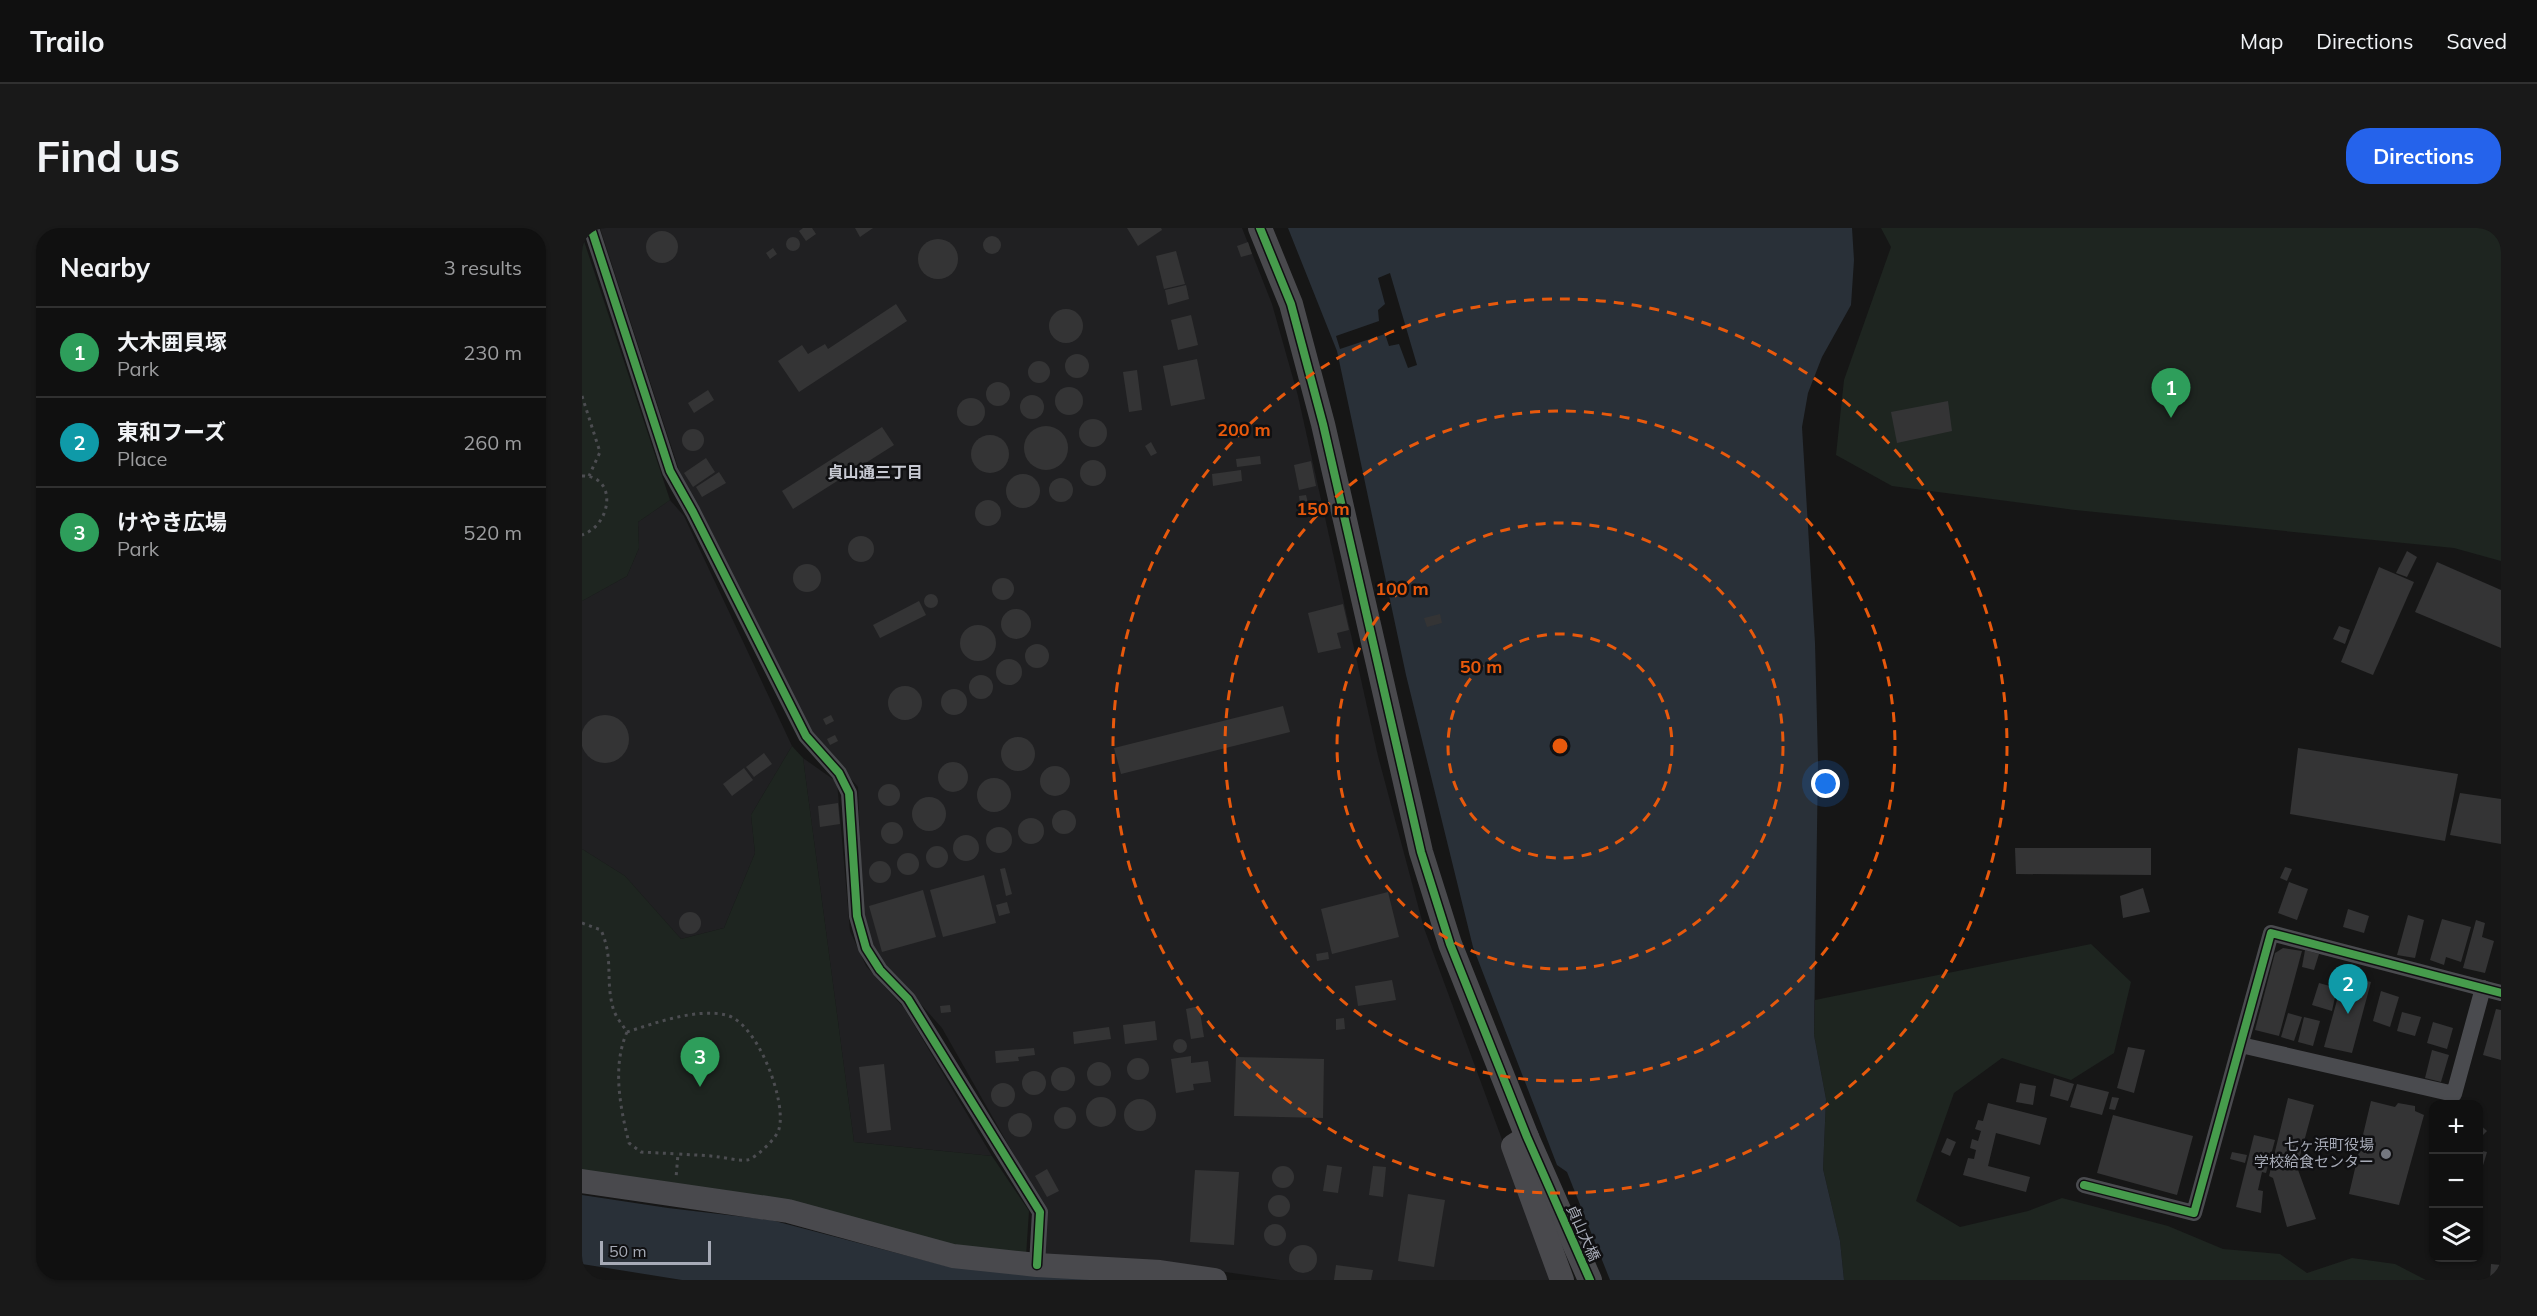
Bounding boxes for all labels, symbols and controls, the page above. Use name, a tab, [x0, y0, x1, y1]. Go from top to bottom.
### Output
text: Trailo	[30, 24, 105, 59]
text: Map	[2240, 28, 2283, 54]
text: Directions	[2316, 28, 2413, 54]
text: Saved	[2446, 28, 2507, 54]
button: Directions	[2346, 128, 2501, 184]
text: Find us	[36, 130, 180, 183]
text: Nearby	[60, 251, 150, 284]
text: 3 results	[444, 255, 522, 280]
text: 大木囲貝塚	[117, 328, 227, 356]
text: 1	[74, 340, 86, 365]
text: 230 m	[463, 340, 522, 365]
text: Park	[117, 356, 159, 381]
pin: 1	[2152, 368, 2190, 418]
text: 東和フーズ	[117, 418, 226, 446]
text: 200 m	[1217, 418, 1271, 441]
text: 2	[74, 430, 86, 455]
text: 260 m	[463, 430, 522, 455]
text: Place	[117, 446, 167, 471]
district label: 貞山通三丁目	[827, 462, 923, 482]
text: 150 m	[1296, 497, 1350, 520]
text: けやき広場	[117, 508, 227, 536]
text: 3	[74, 520, 86, 545]
text: 520 m	[463, 520, 522, 545]
text: Park	[117, 536, 159, 561]
text: 100 m	[1375, 577, 1429, 600]
text: 50 m	[1460, 655, 1502, 678]
centre of rings	[1550, 736, 1570, 756]
your location	[1811, 769, 1840, 798]
pin: 2	[2328, 964, 2368, 1014]
pin: 3	[680, 1038, 720, 1087]
map controls	[2429, 1100, 2483, 1262]
button: +	[2429, 1100, 2483, 1154]
place label: 七ヶ浜町役場 学校給食センター	[2254, 1135, 2374, 1171]
marker: 七ヶ浜町役場 学校給食センター	[2379, 1147, 2393, 1161]
button: −	[2429, 1154, 2483, 1208]
street label: 貞山大橋	[1563, 1202, 1604, 1264]
button: layers	[2429, 1208, 2483, 1262]
scale bar	[600, 1238, 711, 1266]
text: 50 m	[609, 1241, 646, 1261]

